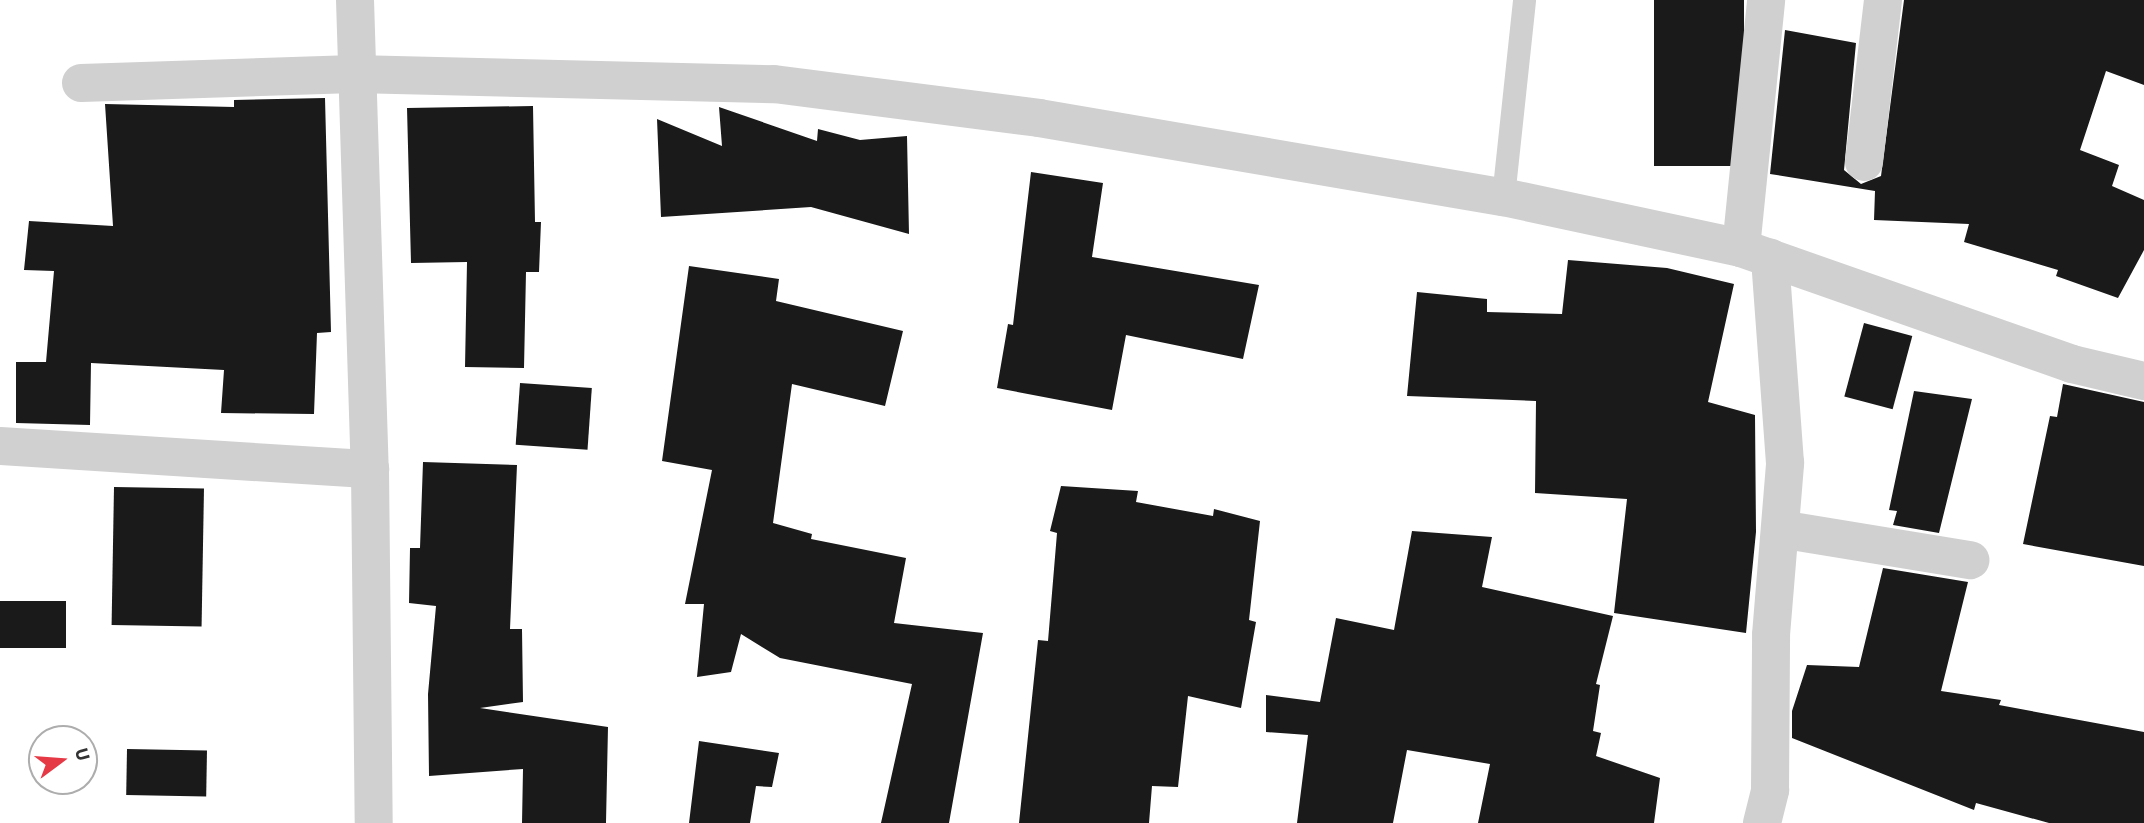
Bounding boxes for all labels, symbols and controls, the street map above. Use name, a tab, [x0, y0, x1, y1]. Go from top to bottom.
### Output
north arrow	[28, 725, 98, 795]
text: U	[67, 745, 96, 764]

